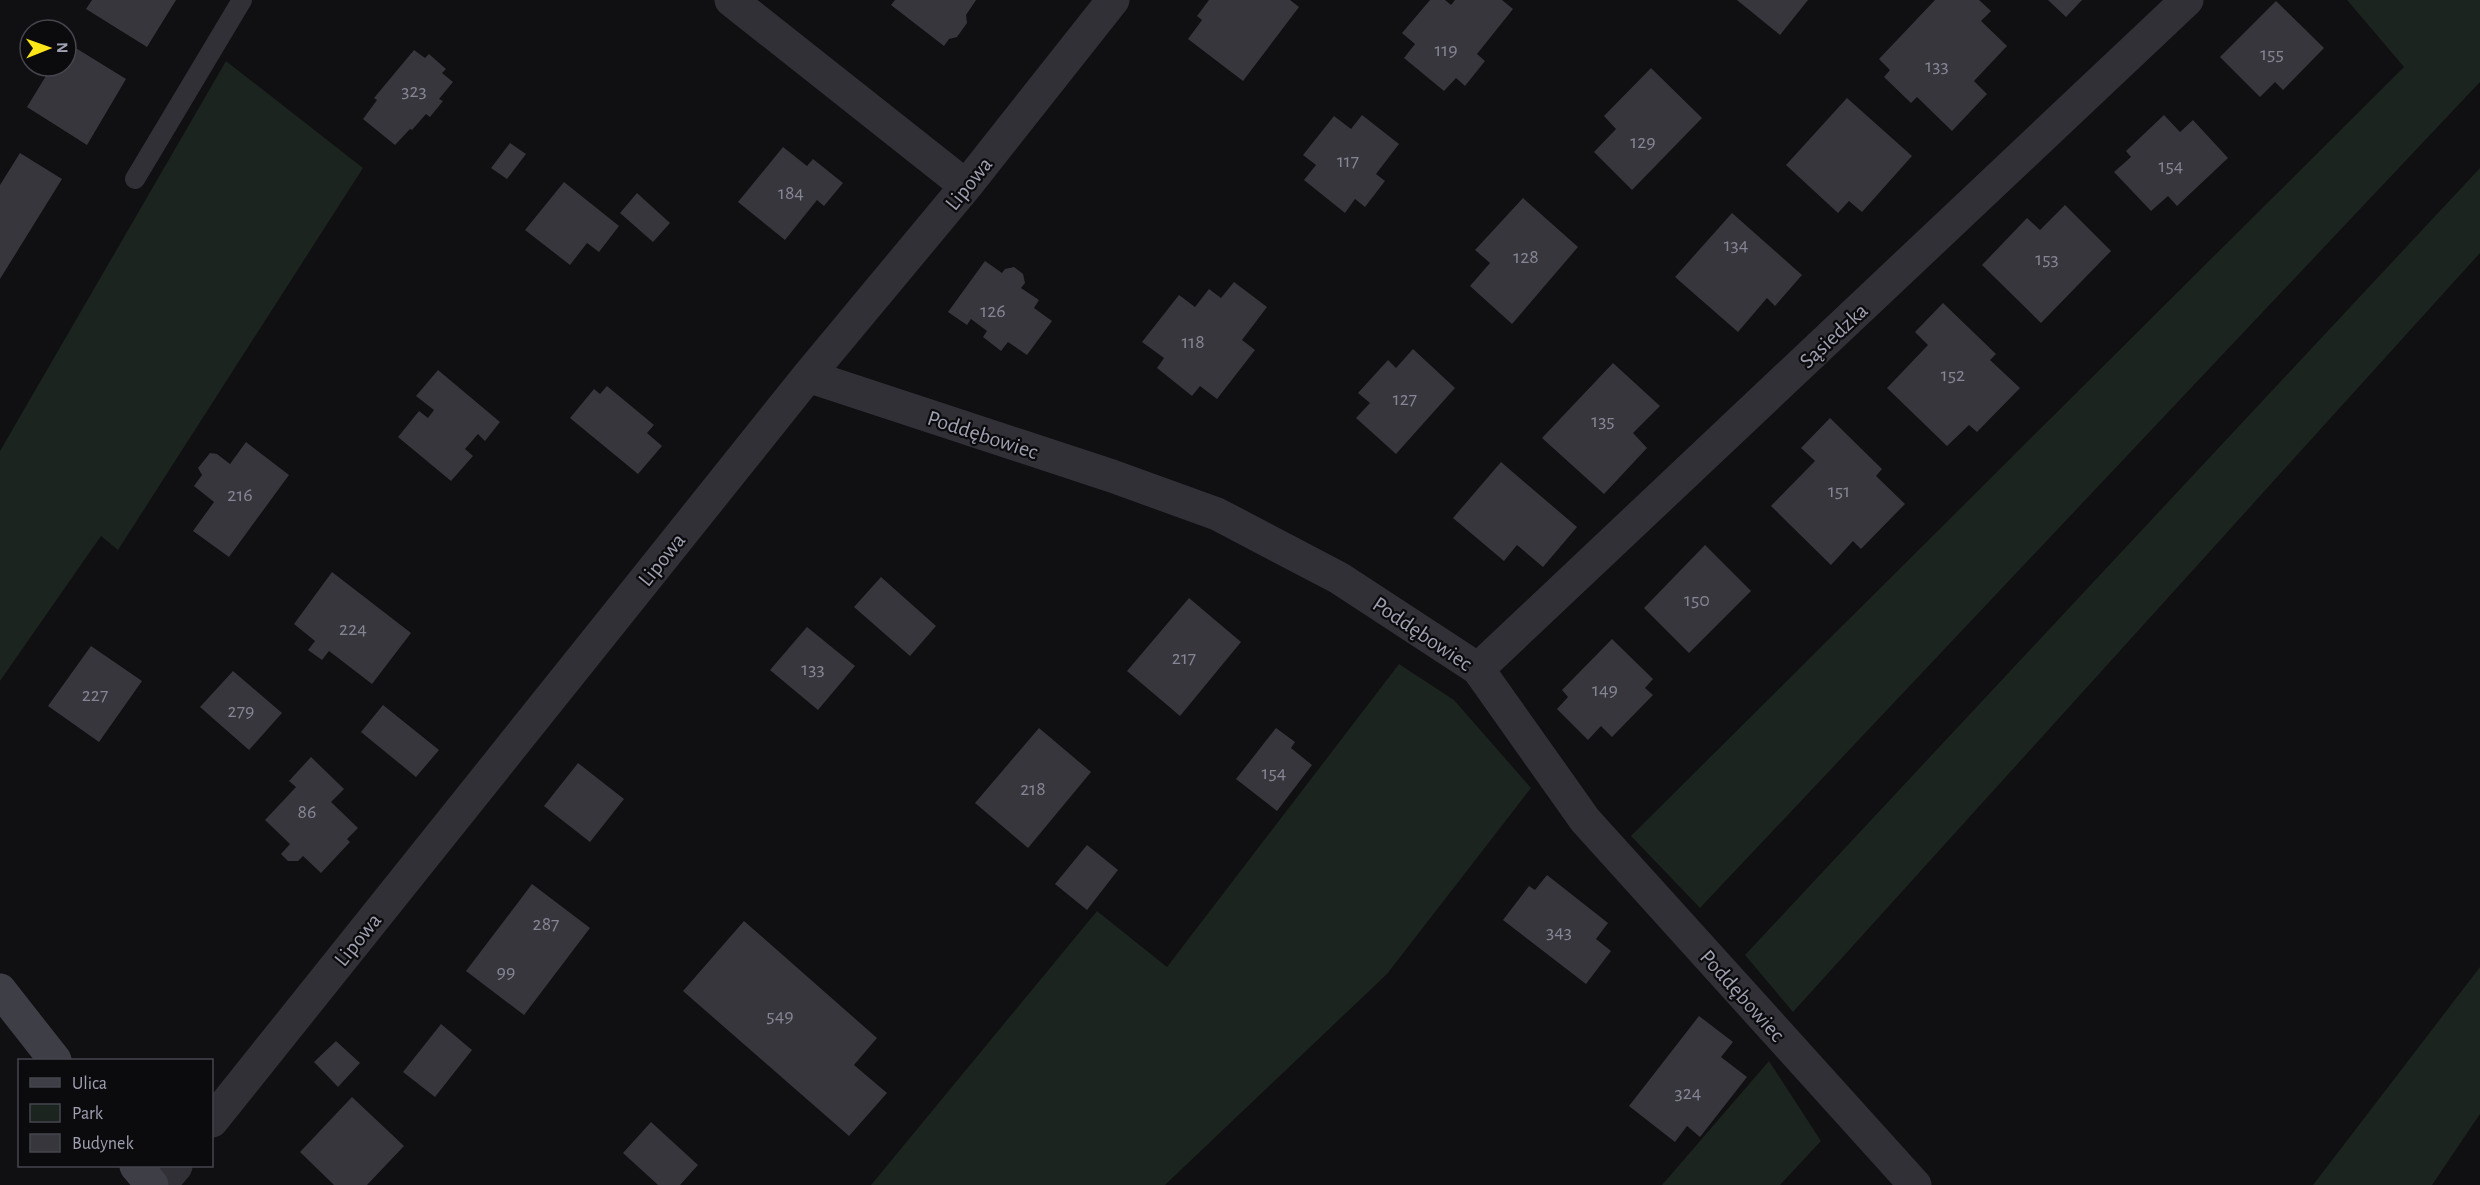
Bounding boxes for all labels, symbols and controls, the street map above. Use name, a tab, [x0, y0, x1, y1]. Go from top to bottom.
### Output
north arrow	[18, 18, 78, 78]
house number: 119	[1434, 40, 1458, 60]
text: N	[54, 42, 70, 53]
house number: 155	[2260, 44, 2284, 64]
house number: 133	[1925, 56, 1949, 76]
house number: 323	[401, 81, 427, 101]
house number: 129	[1630, 132, 1656, 152]
house number: 117	[1337, 151, 1359, 171]
street label: Lipowa	[941, 153, 996, 214]
house number: 154	[2159, 156, 2183, 176]
house number: 184	[778, 183, 804, 203]
house number: 134	[1724, 235, 1748, 255]
house number: 128	[1513, 247, 1539, 267]
house number: 153	[2035, 249, 2059, 269]
street label: Sąsiedzka	[1795, 299, 1872, 372]
house number: 126	[980, 301, 1006, 321]
house number: 118	[1181, 332, 1205, 352]
house number: 152	[1941, 365, 1965, 385]
house number: 127	[1393, 389, 1417, 409]
street label: Poddębowiec	[925, 407, 1041, 463]
house number: 135	[1591, 411, 1615, 431]
house number: 151	[1828, 481, 1850, 501]
house number: 216	[227, 485, 253, 505]
street label: Lipowa	[634, 529, 689, 590]
house number: 150	[1684, 590, 1710, 610]
street label: Poddębowiec	[1369, 593, 1477, 675]
house number: 224	[339, 619, 367, 639]
house number: 217	[1172, 648, 1196, 668]
house number: 133	[801, 659, 825, 679]
house number: 149	[1592, 680, 1618, 700]
house number: 227	[82, 685, 108, 705]
house number: 279	[228, 701, 254, 721]
house number: 154	[1262, 763, 1286, 783]
house number: 218	[1020, 779, 1046, 799]
house number: 86	[298, 802, 316, 822]
street label: Lipowa	[330, 909, 385, 970]
house number: 287	[533, 914, 559, 934]
house number: 343	[1546, 922, 1572, 942]
street label: Poddębowiec	[1696, 946, 1789, 1046]
house number: 99	[497, 962, 515, 982]
house number: 549	[766, 1006, 794, 1026]
legend	[18, 1059, 213, 1167]
text: Ulica	[72, 1075, 107, 1093]
house number: 324	[1675, 1083, 1701, 1103]
text: Park	[72, 1105, 104, 1123]
text: Budynek	[72, 1135, 134, 1153]

